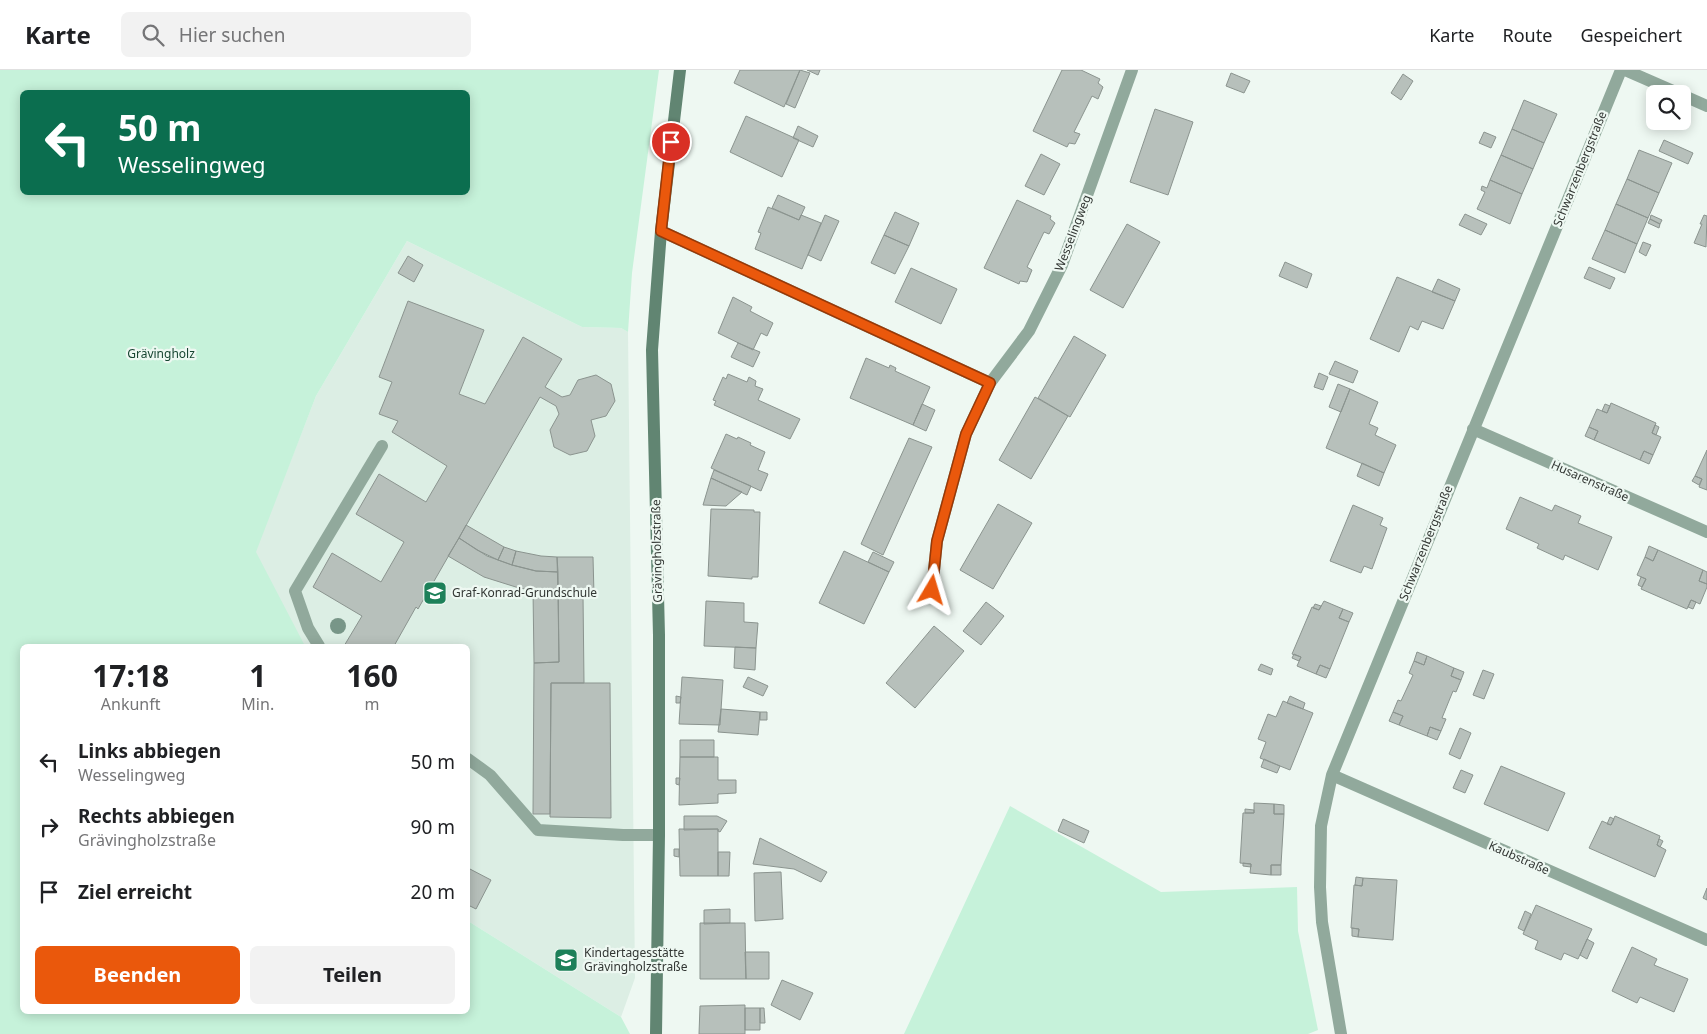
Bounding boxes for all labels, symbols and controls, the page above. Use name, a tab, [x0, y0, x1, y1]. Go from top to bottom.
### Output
search box	[121, 12, 471, 57]
text: Karte	[25, 18, 91, 51]
icon: search	[139, 21, 167, 49]
text: Hier suchen	[179, 22, 285, 48]
text: Karte	[1429, 23, 1475, 47]
text: Route	[1503, 23, 1552, 47]
text: Gespeichert	[1580, 23, 1682, 47]
map controls	[1646, 85, 1691, 130]
button: search	[1646, 85, 1691, 130]
text: 50 m	[118, 104, 201, 151]
street label: Schwarzenbergstraße	[1549, 108, 1611, 229]
icon: left	[35, 110, 100, 175]
pin	[650, 121, 692, 163]
icon: arrive	[657, 128, 685, 156]
text: Wesselingweg	[118, 149, 266, 179]
street label: Wesselingweg	[1050, 192, 1095, 273]
park label: Grävingholz	[127, 345, 195, 362]
street label: Husarenstraße	[1549, 456, 1632, 505]
street label: Schwarzenbergstraße	[1395, 482, 1457, 603]
street label: Grävingholzstraße	[647, 499, 666, 603]
position arrow	[905, 563, 957, 615]
school or university icon: Graf-Konrad-Grundschule	[422, 580, 448, 606]
place label: Graf-Konrad-Grundschule	[452, 584, 597, 601]
text: 17:18	[92, 655, 169, 696]
text: 1	[249, 655, 266, 696]
text: 160	[346, 655, 398, 696]
text: Ankunft	[101, 693, 161, 715]
text: Min.	[241, 693, 274, 715]
text: m	[365, 693, 380, 715]
text: Links abbiegen	[78, 738, 221, 764]
icon: left	[35, 748, 63, 776]
text: 50 m	[411, 749, 455, 775]
text: Wesselingweg	[78, 764, 185, 786]
text: Rechts abbiegen	[78, 803, 235, 829]
icon: right	[35, 813, 63, 841]
text: 90 m	[411, 814, 455, 840]
text: Grävingholzstraße	[78, 829, 216, 851]
street label: Kaubstraße	[1486, 837, 1552, 879]
icon: arrive	[35, 878, 63, 906]
text: Ziel erreicht	[78, 879, 192, 905]
text: 20 m	[411, 879, 455, 905]
place label: Kindertagesstätte Grävingholzstraße	[584, 944, 688, 975]
button: Beenden	[35, 946, 240, 1004]
button: Teilen	[250, 946, 455, 1004]
school or university icon: Kindertagesstätte Grävingholzstraße	[553, 947, 579, 973]

